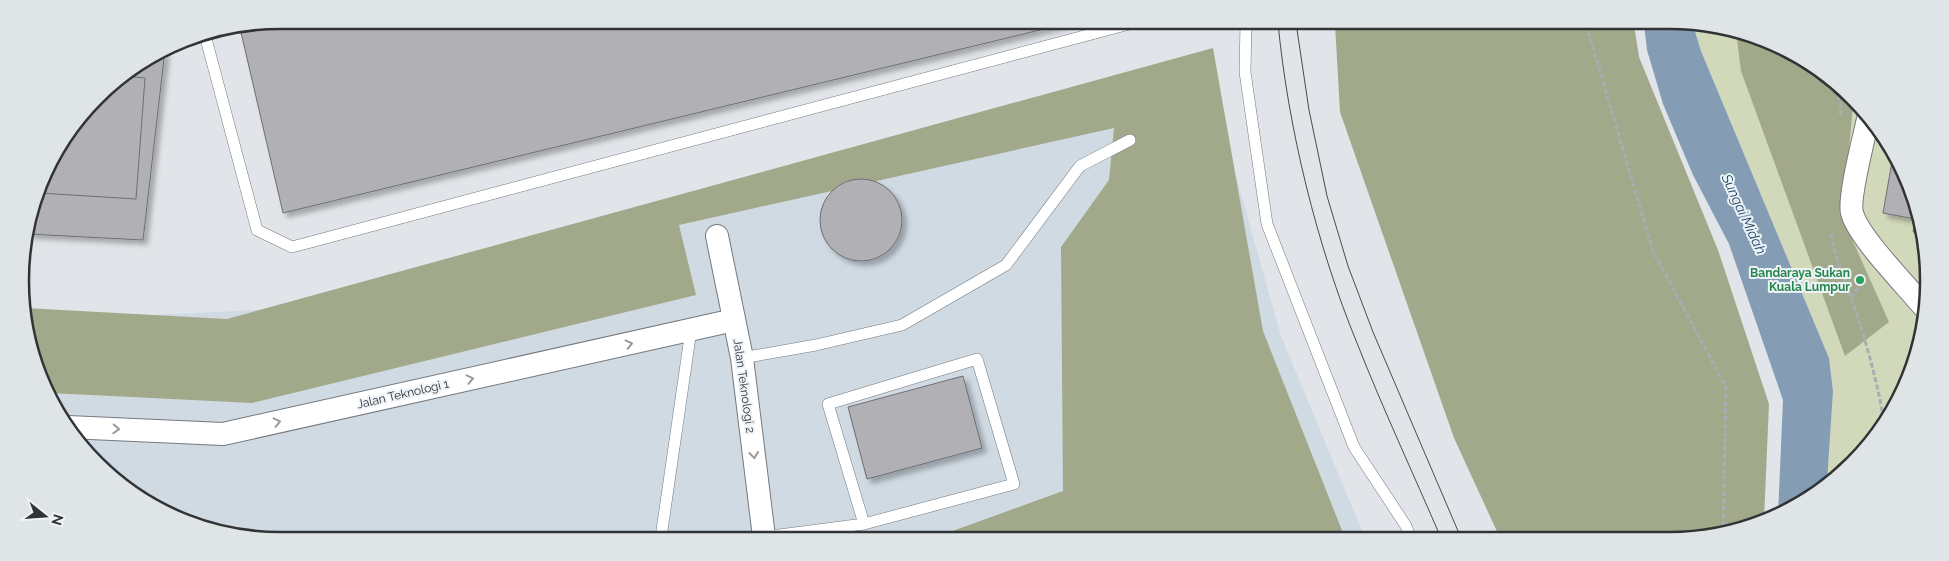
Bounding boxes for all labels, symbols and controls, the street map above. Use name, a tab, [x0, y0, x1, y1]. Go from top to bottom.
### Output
water label: Sungai Midah	[1718, 171, 1770, 257]
place label: Bandaraya Sukan Kuala Lumpur	[1750, 266, 1850, 294]
marker: Bandaraya Sukan Kuala Lumpur	[1854, 274, 1866, 286]
street label: Jalan Teknologi 2	[730, 338, 758, 434]
one-way arrow	[624, 339, 633, 350]
one-way arrow	[466, 374, 475, 385]
street label: Jalan Teknologi 1	[356, 377, 450, 411]
one-way arrow	[273, 417, 282, 428]
one-way arrow	[113, 424, 121, 435]
one-way arrow	[748, 451, 759, 459]
north arrow	[20, 491, 70, 541]
text: N	[48, 512, 67, 527]

